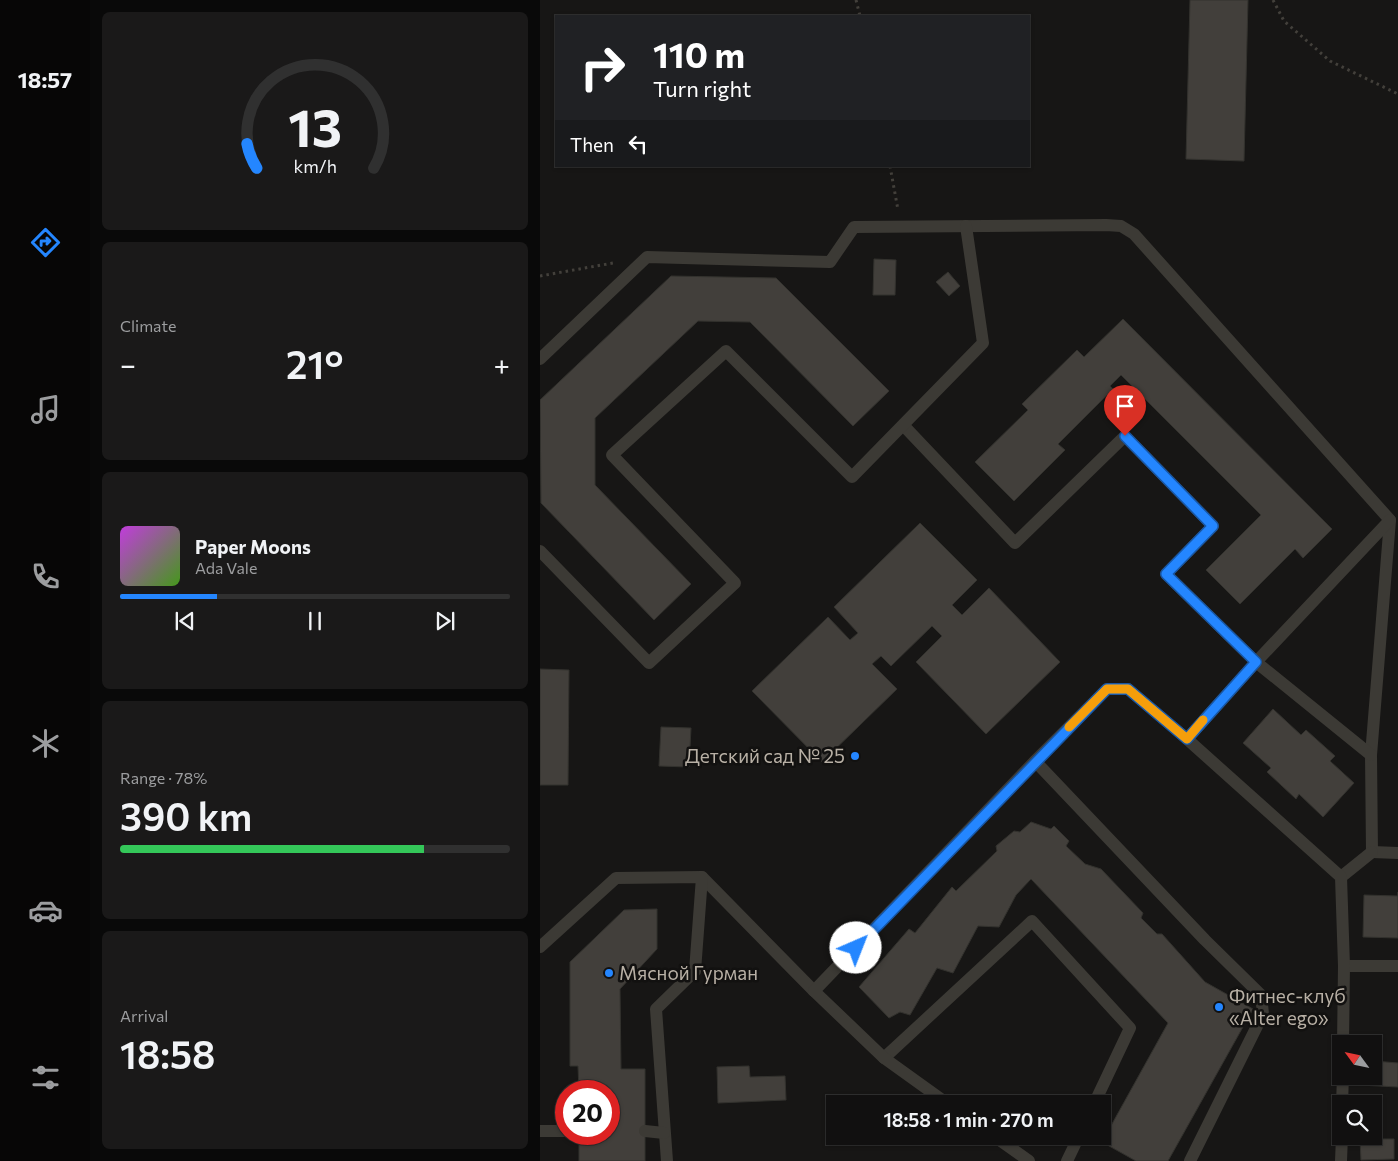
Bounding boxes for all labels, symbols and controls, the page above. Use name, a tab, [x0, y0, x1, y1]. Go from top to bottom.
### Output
text: 110 m	[653, 32, 745, 75]
icon: right	[570, 35, 635, 100]
text: 18:57	[18, 66, 72, 93]
text: Turn right	[653, 75, 751, 102]
text: 13	[288, 94, 342, 158]
icon: left	[624, 130, 652, 158]
text: Then	[570, 133, 614, 156]
text: km/h	[293, 155, 337, 177]
icon: directions	[28, 225, 63, 260]
text: Climate	[120, 316, 176, 335]
text: 21°	[286, 340, 343, 387]
text: −	[120, 347, 136, 381]
text: +	[494, 347, 510, 381]
pin	[1104, 385, 1146, 436]
icon: music	[28, 392, 63, 427]
icon: arrive	[1111, 392, 1139, 420]
text: Paper Moons	[195, 535, 311, 558]
text: Ada Vale	[195, 558, 257, 577]
icon: phone	[28, 559, 63, 594]
icon: previous	[171, 607, 199, 635]
icon: pause	[301, 607, 329, 635]
icon: next	[431, 607, 459, 635]
icon: climate	[28, 726, 63, 761]
place label: Детский сад № 25	[685, 744, 845, 767]
marker: Детский сад № 25	[849, 750, 861, 762]
text: Range · 78%	[120, 768, 207, 787]
text: 390 km	[120, 792, 252, 839]
icon: car	[28, 893, 63, 928]
position arrow	[829, 921, 881, 973]
place label: Мясной Гурман	[619, 961, 758, 984]
marker: Мясной Гурман	[603, 967, 615, 979]
place label: Фитнес-клуб «Alter ego»	[1229, 984, 1346, 1029]
marker: Фитнес-клуб «Alter ego»	[1213, 1001, 1225, 1013]
text: Arrival	[120, 1006, 168, 1025]
text: 18:58	[120, 1030, 215, 1077]
north arrow	[1332, 1035, 1382, 1085]
map controls	[1332, 1035, 1382, 1145]
icon: filters	[28, 1060, 63, 1095]
speed limit sign: 20	[555, 1080, 620, 1145]
button: search	[1332, 1095, 1382, 1145]
text: 18:58 · 1 min · 270 m	[883, 1108, 1054, 1131]

